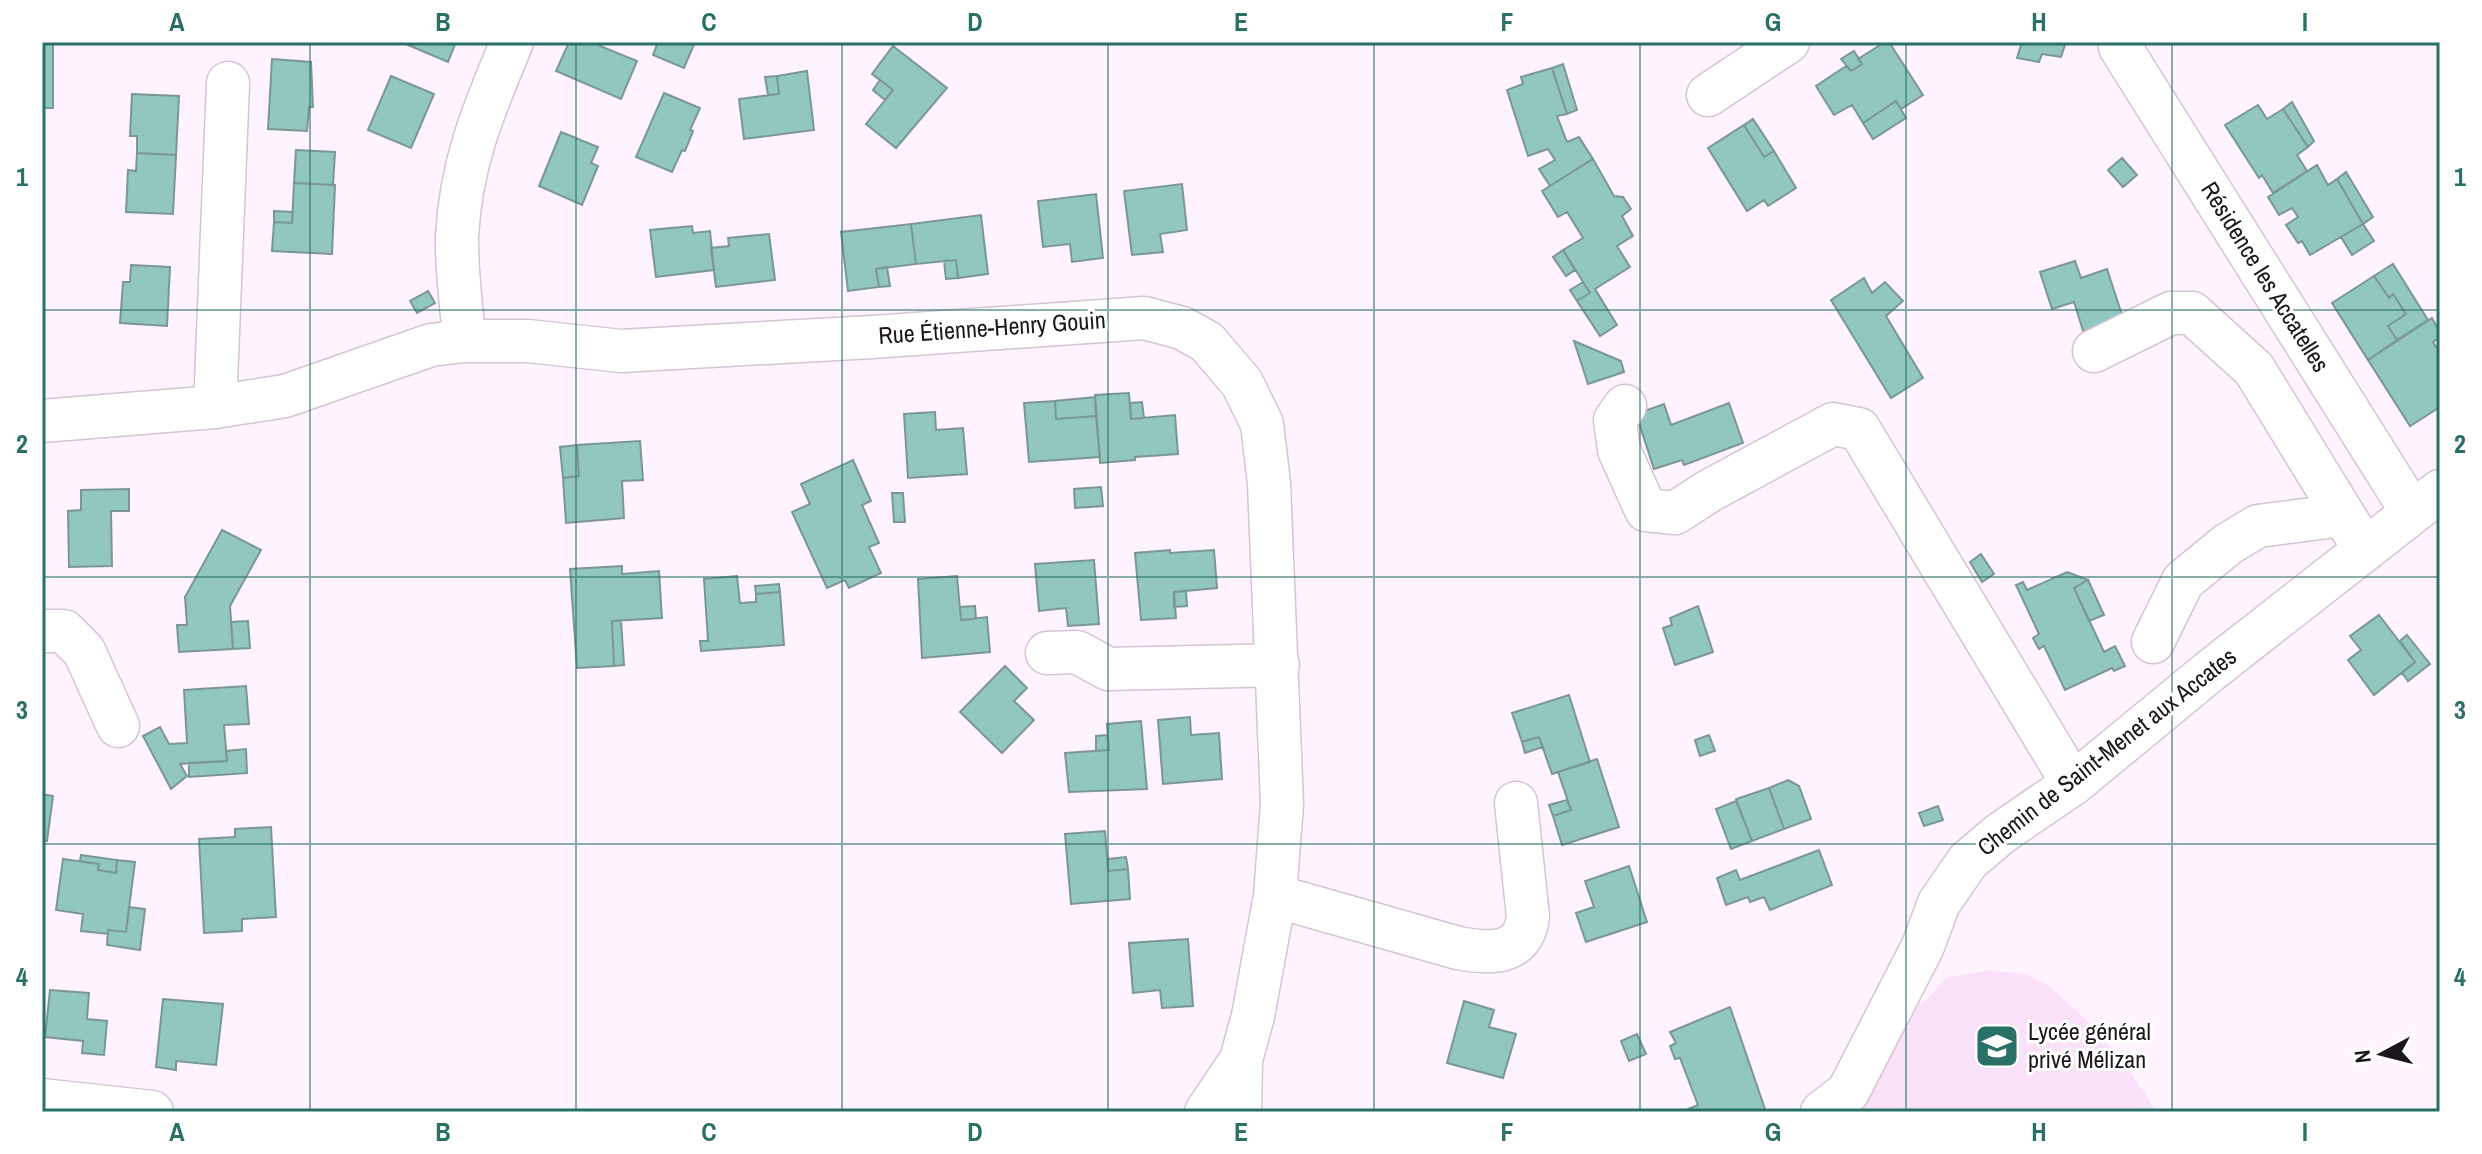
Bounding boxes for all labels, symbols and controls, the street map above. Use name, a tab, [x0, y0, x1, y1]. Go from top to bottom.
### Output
text: A	[169, 4, 185, 39]
text: B	[435, 4, 451, 39]
text: C	[701, 4, 717, 39]
text: D	[967, 4, 983, 39]
text: E	[1234, 4, 1248, 39]
text: F	[1500, 4, 1514, 39]
text: G	[1765, 4, 1781, 39]
text: H	[2031, 4, 2047, 39]
text: I	[2302, 4, 2308, 39]
text: 1	[16, 159, 28, 194]
text: 1	[2454, 159, 2466, 194]
street label: Résidence les Accatelles	[2194, 175, 2337, 378]
street label: Rue Étienne-Henry Gouin	[877, 303, 1107, 351]
text: 2	[16, 426, 28, 461]
text: 2	[2454, 426, 2466, 461]
street label: Chemin de Saint-Menet aux Accates	[1970, 640, 2243, 862]
text: 3	[16, 692, 28, 727]
text: 3	[2454, 692, 2466, 727]
text: 4	[16, 959, 28, 994]
text: 4	[2454, 959, 2466, 994]
north arrow	[2342, 1014, 2422, 1094]
place label: Lycée général privé Mélizan	[2028, 1015, 2151, 1075]
school or university icon: Lycée général privé Mélizan	[1973, 1022, 2021, 1070]
text: N	[2346, 1048, 2378, 1065]
text: A	[169, 1114, 185, 1149]
text: B	[435, 1114, 451, 1149]
text: C	[701, 1114, 717, 1149]
text: D	[967, 1114, 983, 1149]
text: E	[1234, 1114, 1248, 1149]
text: F	[1500, 1114, 1514, 1149]
text: G	[1765, 1114, 1781, 1149]
text: H	[2031, 1114, 2047, 1149]
text: I	[2302, 1114, 2308, 1149]

